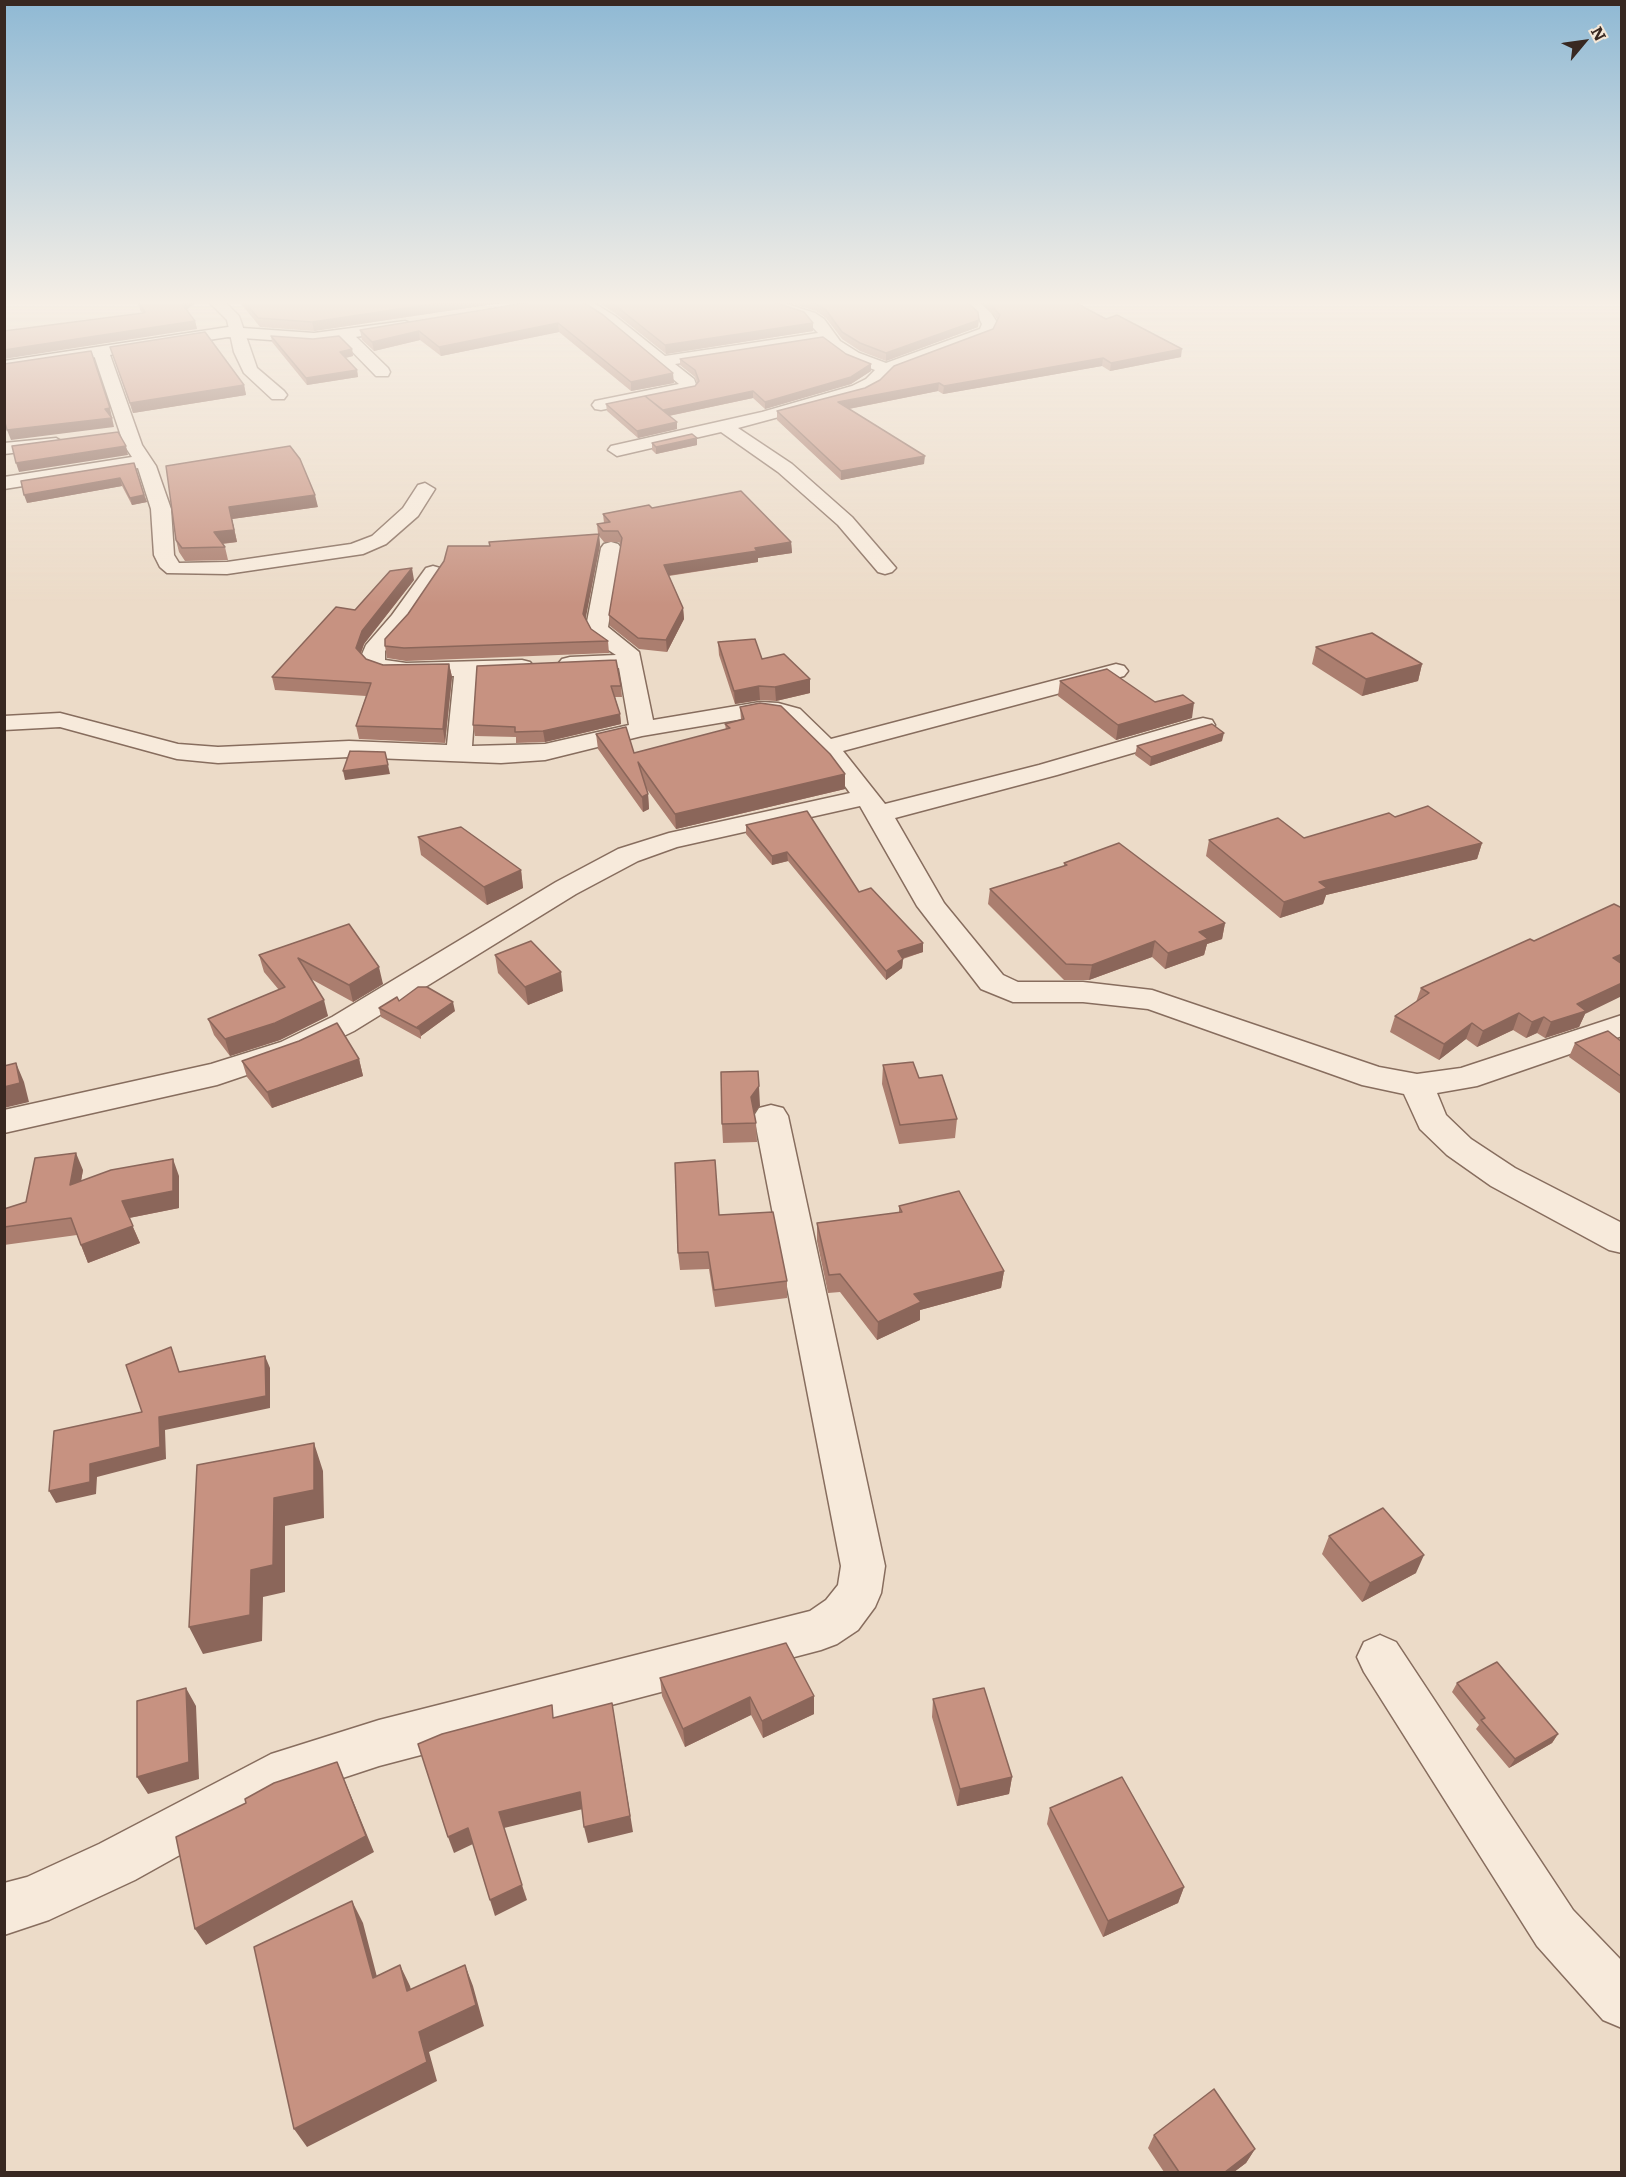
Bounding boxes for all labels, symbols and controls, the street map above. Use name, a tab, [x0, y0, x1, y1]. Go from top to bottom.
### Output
north arrow	[1554, 12, 1614, 72]
text: N	[1586, 22, 1613, 45]

